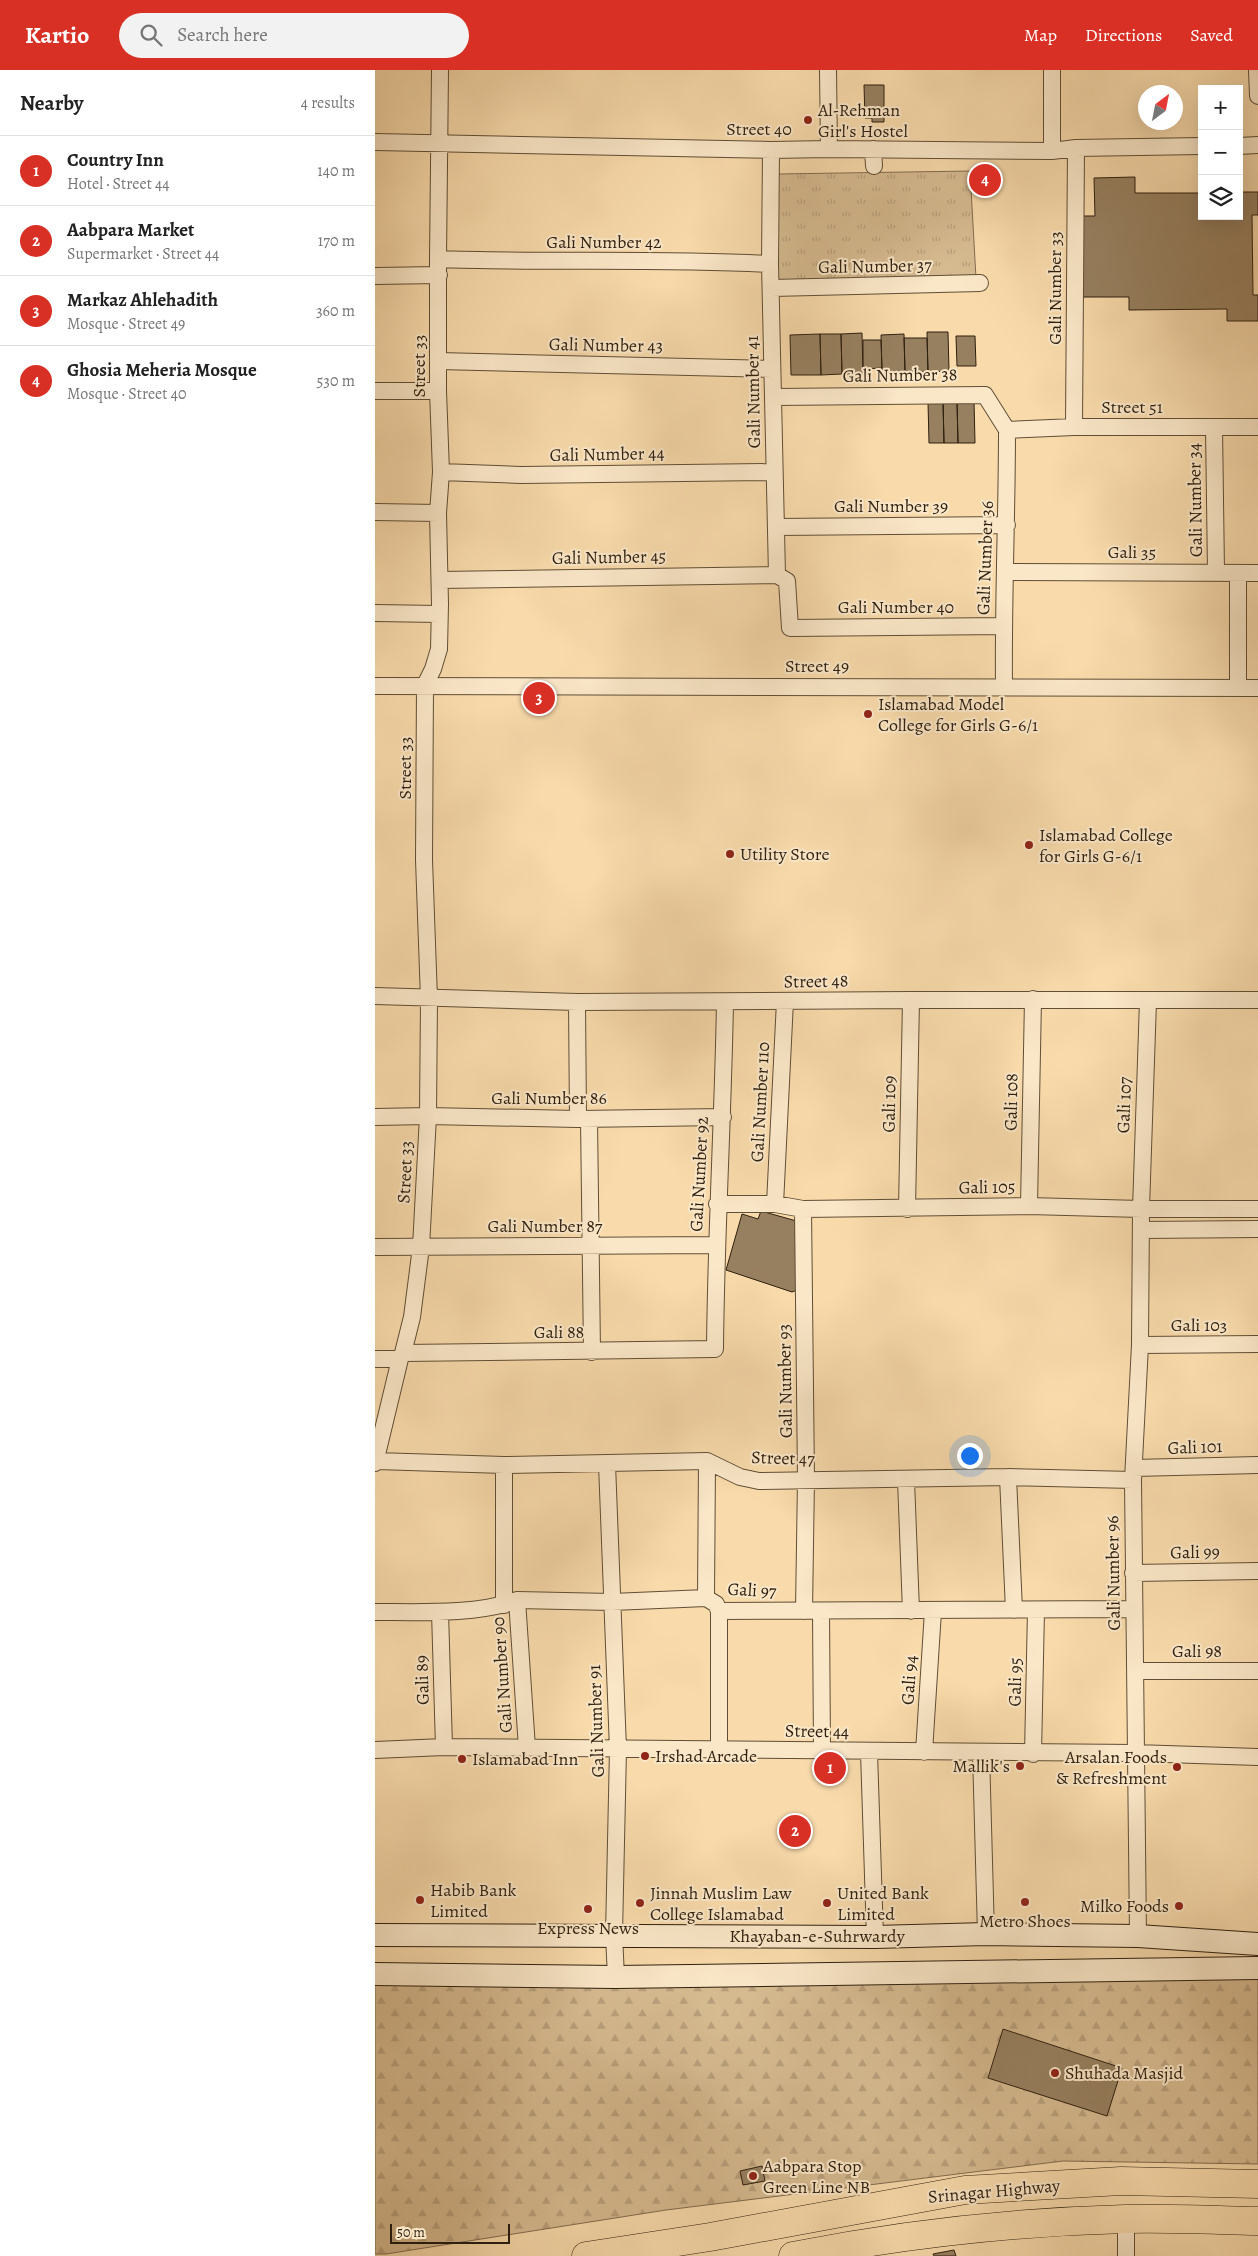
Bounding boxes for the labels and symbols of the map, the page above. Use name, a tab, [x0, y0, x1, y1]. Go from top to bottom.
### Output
north arrow	[1138, 85, 1183, 130]
place label: Al-Rehman Girl's Hostel	[817, 98, 908, 143]
marker: Al-Rehman Girl's Hostel	[802, 114, 814, 126]
street label: Street 40	[726, 117, 792, 141]
pin: 4	[969, 161, 1001, 199]
street label: Gali Number 42	[546, 230, 662, 254]
street label: Gali Number 33	[1043, 231, 1067, 345]
street label: Gali Number 37	[818, 253, 932, 279]
street label: Gali Number 43	[549, 332, 663, 358]
street label: Street 33	[407, 335, 431, 397]
street label: Gali Number 41	[740, 335, 766, 449]
street label: Gali Number 38	[842, 362, 958, 388]
street label: Street 51	[1101, 395, 1163, 419]
street label: Gali Number 44	[549, 441, 665, 467]
street label: Gali Number 34	[1182, 443, 1208, 557]
street label: Gali Number 39	[834, 494, 948, 518]
street label: Gali Number 36	[971, 500, 999, 616]
street label: Gali 35	[1108, 540, 1156, 564]
street label: Gali Number 45	[552, 544, 666, 570]
street label: Gali Number 40	[838, 595, 954, 619]
street label: Street 49	[785, 654, 849, 678]
pin: 3	[523, 679, 555, 717]
place label: Islamabad Model College for Girls G-6/1	[878, 692, 1038, 737]
marker: Islamabad Model College for Girls G-6/1	[862, 708, 874, 720]
street label: Street 33	[393, 737, 417, 799]
place label: Islamabad College for Girls G-6/1	[1039, 823, 1173, 868]
marker: Islamabad College for Girls G-6/1	[1023, 839, 1035, 851]
place label: Utility Store	[740, 842, 830, 866]
marker: Utility Store	[724, 848, 736, 860]
street label: Street 48	[783, 968, 849, 994]
street label: Gali Number 110	[745, 1041, 775, 1163]
street label: Gali 108	[998, 1073, 1024, 1131]
street label: Gali 109	[877, 1075, 901, 1133]
street label: Gali 107	[1111, 1076, 1137, 1134]
street label: Gali Number 86	[491, 1086, 607, 1110]
street label: Gali Number 92	[684, 1115, 714, 1232]
street label: Street 33	[391, 1140, 419, 1204]
street label: Gali 105	[958, 1175, 1016, 1199]
street label: Gali Number 87	[488, 1214, 603, 1238]
street label: Gali 103	[1171, 1313, 1227, 1337]
street label: Gali 88	[534, 1320, 584, 1344]
street label: Gali Number 93	[772, 1324, 798, 1438]
street label: Gali 101	[1167, 1434, 1223, 1460]
your location	[957, 1443, 983, 1469]
street label: Street 47	[751, 1445, 816, 1471]
street label: Gali Number 96	[1100, 1515, 1126, 1631]
street label: Gali 99	[1170, 1540, 1220, 1564]
street label: Gali 97	[727, 1577, 778, 1603]
street label: Gali Number 90	[486, 1616, 518, 1734]
street label: Gali 98	[1172, 1639, 1222, 1663]
street label: Gali 94	[895, 1654, 923, 1706]
street label: Gali 89	[409, 1655, 435, 1705]
street label: Gali 95	[1003, 1657, 1027, 1707]
street label: Gali Number 91	[582, 1664, 610, 1778]
street label: Street 44	[785, 1718, 849, 1744]
place label: Irshad Arcade	[655, 1744, 757, 1768]
place label: Arsalan Foods & Refreshment	[1056, 1745, 1167, 1790]
place label: Islamabad Inn	[472, 1747, 578, 1771]
pin: 1	[814, 1749, 846, 1787]
marker: Irshad Arcade	[639, 1750, 651, 1762]
marker: Islamabad Inn	[456, 1753, 468, 1765]
place label: Mallik's	[953, 1754, 1010, 1778]
marker: Mallik's	[1014, 1760, 1026, 1772]
marker: Arsalan Foods & Refreshment	[1171, 1761, 1183, 1773]
pin: 2	[779, 1812, 811, 1850]
place label: Habib Bank Limited	[430, 1878, 517, 1923]
place label: Jinnah Muslim Law College Islamabad	[650, 1881, 792, 1926]
place label: United Bank Limited	[837, 1881, 929, 1926]
marker: Habib Bank Limited	[414, 1894, 426, 1906]
place label: Milko Foods	[1080, 1894, 1169, 1918]
marker: Metro Shoes	[1019, 1896, 1031, 1908]
marker: Jinnah Muslim Law College Islamabad	[634, 1897, 646, 1909]
marker: United Bank Limited	[821, 1897, 833, 1909]
marker: Milko Foods	[1173, 1900, 1185, 1912]
marker: Express News	[582, 1903, 594, 1915]
place label: Metro Shoes	[979, 1909, 1071, 1933]
place label: Express News	[537, 1916, 639, 1940]
street label: Khayaban-e-Suhrwardy	[729, 1924, 906, 1948]
place label: Shuhada Masjid	[1065, 2061, 1184, 2085]
marker: Shuhada Masjid	[1049, 2067, 1061, 2079]
place label: Aabpara Stop Green Line NB	[762, 2154, 870, 2199]
marker: Aabpara Stop Green Line NB	[747, 2170, 759, 2182]
street label: Srinagar Highway	[927, 2173, 1062, 2209]
scale bar	[390, 2221, 510, 2244]

